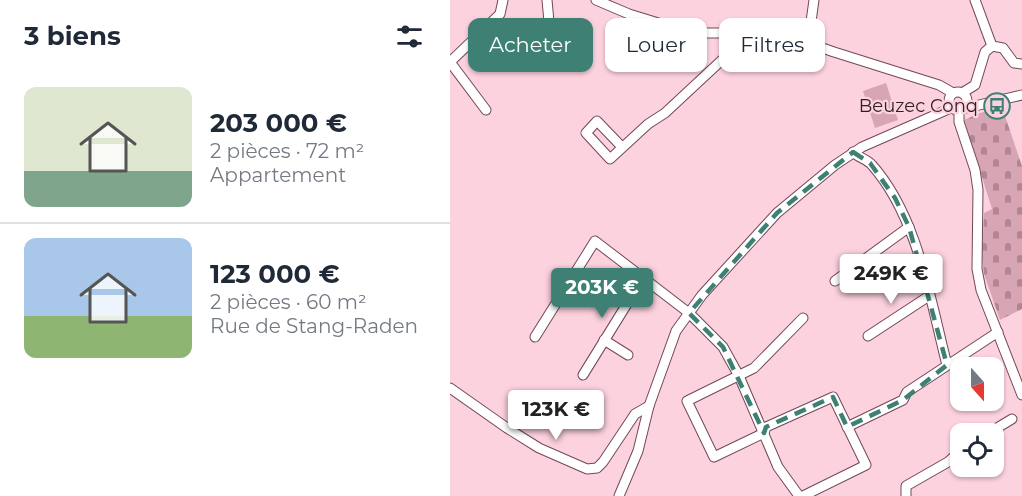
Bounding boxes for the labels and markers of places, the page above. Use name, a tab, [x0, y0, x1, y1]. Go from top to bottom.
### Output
bus stop icon: Beuzec Conq	[982, 91, 1012, 121]
place label: Beuzec Conq	[859, 95, 978, 117]
pin: 249K €	[842, 254, 940, 305]
pin: 203K €	[553, 268, 651, 319]
pin: 123K €	[507, 390, 605, 441]

